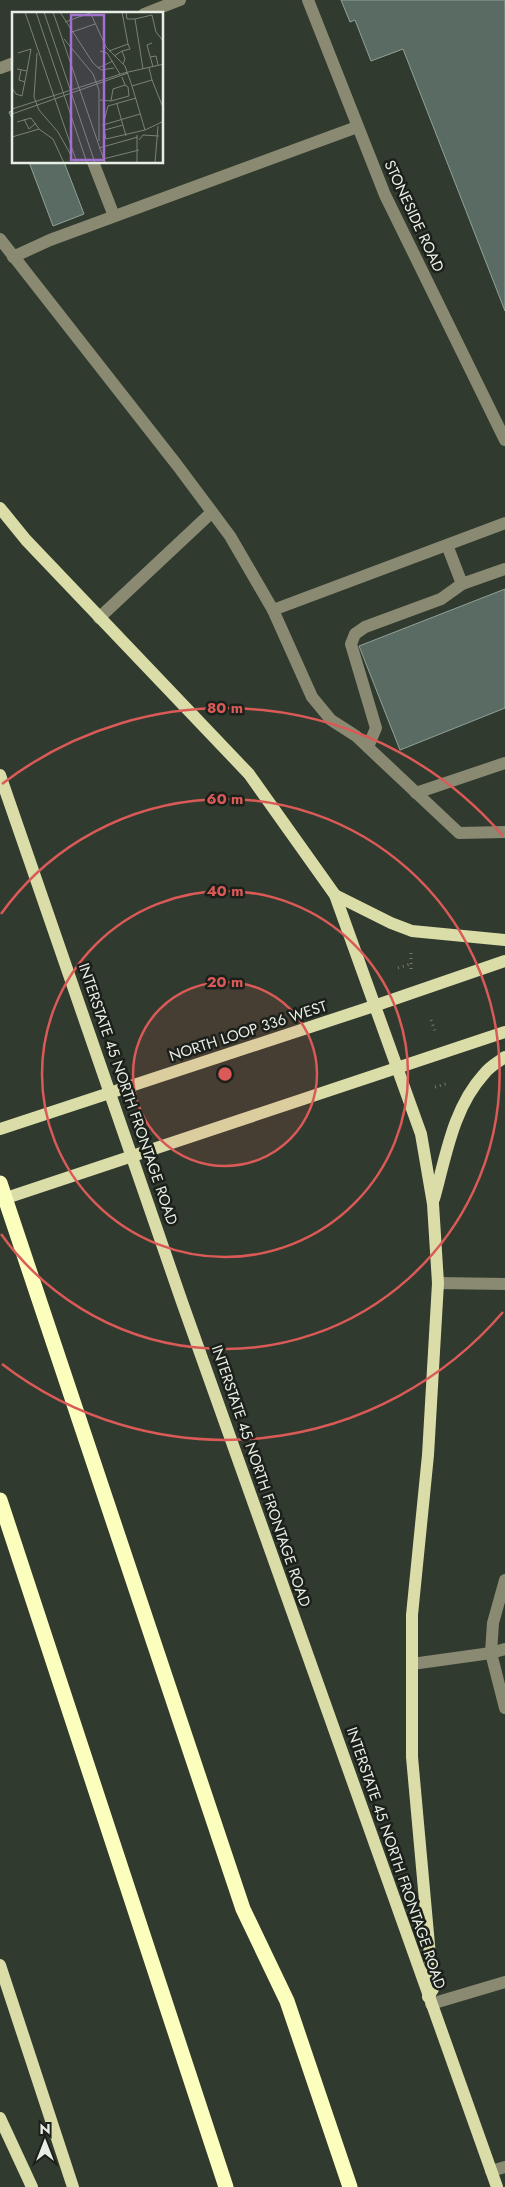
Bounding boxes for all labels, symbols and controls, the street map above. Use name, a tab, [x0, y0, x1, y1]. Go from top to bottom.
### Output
inset map	[12, 12, 164, 164]
street label: STONESIDE ROAD	[378, 157, 450, 275]
text: 80 m	[207, 697, 243, 719]
text: 60 m	[207, 788, 243, 810]
text: 40 m	[206, 880, 244, 902]
street label: INTERSTATE 45 NORTH FRONTAGE ROAD	[73, 960, 183, 1228]
text: 20 m	[207, 971, 243, 993]
street label: NORTH LOOP 336 WEST	[166, 995, 330, 1067]
centre of rings	[216, 1065, 234, 1083]
street label: INTERSTATE 45 NORTH FRONTAGE ROAD	[206, 1342, 316, 1610]
street label: INTERSTATE 45 NORTH FRONTAGE ROAD	[341, 1724, 451, 1992]
north arrow	[20, 2117, 70, 2167]
text: N	[39, 2119, 51, 2139]

